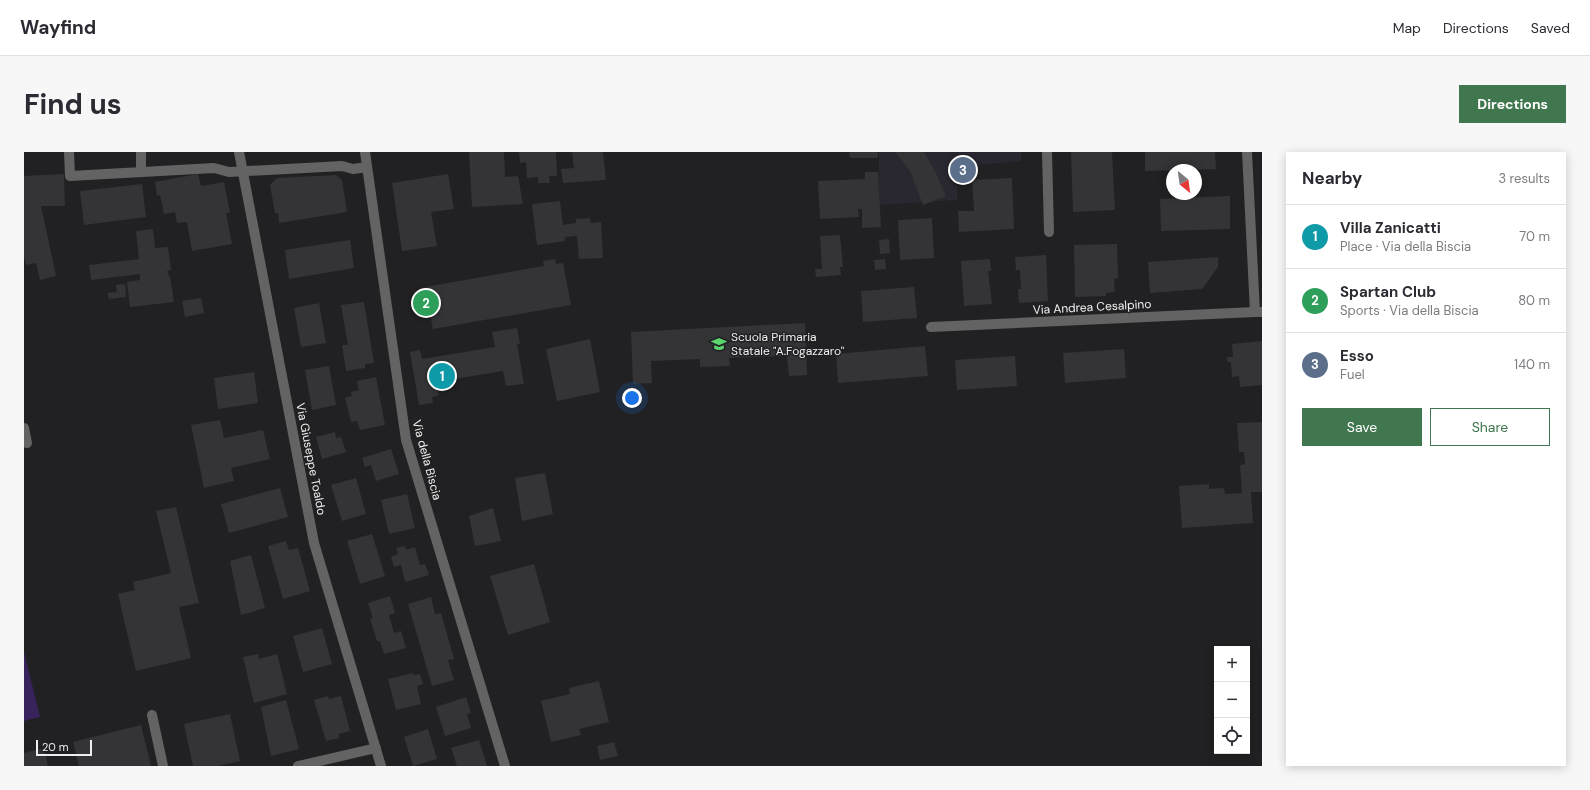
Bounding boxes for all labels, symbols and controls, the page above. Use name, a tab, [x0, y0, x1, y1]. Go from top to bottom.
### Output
text: Wayfind	[20, 15, 96, 40]
text: Map	[1393, 19, 1421, 37]
text: Directions	[1443, 19, 1509, 37]
text: Saved	[1531, 19, 1570, 37]
button: Directions	[1459, 85, 1566, 123]
text: Find us	[24, 86, 122, 123]
pin: 3	[950, 155, 976, 185]
north arrow	[1166, 164, 1202, 200]
text: Nearby	[1302, 167, 1362, 189]
text: 3 results	[1498, 170, 1550, 187]
text: Villa Zanicatti	[1340, 218, 1441, 238]
text: 1	[1313, 228, 1317, 245]
text: 70 m	[1519, 228, 1550, 245]
text: Place · Via della Biscia	[1340, 238, 1471, 255]
text: Spartan Club	[1340, 282, 1436, 302]
pin: 2	[413, 288, 439, 318]
text: 2	[1311, 292, 1319, 309]
text: 80 m	[1518, 292, 1550, 309]
street label: Via Andrea Cesalpino	[1032, 296, 1152, 318]
text: Sports · Via della Biscia	[1340, 302, 1479, 319]
place label: Scuola Primaria Statale "A.Fogazzaro"	[731, 329, 845, 359]
school or university icon: Scuola Primaria Statale "A.Fogazzaro"	[710, 335, 728, 353]
text: Esso	[1340, 346, 1374, 366]
text: 3	[1311, 356, 1319, 373]
text: 140 m	[1514, 356, 1550, 373]
pin: 1	[429, 361, 455, 391]
text: Fuel	[1340, 366, 1365, 383]
your location	[622, 388, 642, 408]
street label: Via Giuseppe Toaldo	[292, 402, 330, 516]
button: Save	[1302, 408, 1422, 446]
button: Share	[1430, 408, 1550, 446]
street label: Via della Biscia	[409, 418, 445, 502]
map controls	[1214, 646, 1250, 754]
button: +	[1214, 646, 1250, 682]
button: −	[1214, 682, 1250, 718]
button: locate	[1214, 718, 1250, 754]
scale bar	[36, 738, 92, 757]
text: 20 m	[42, 740, 68, 754]

